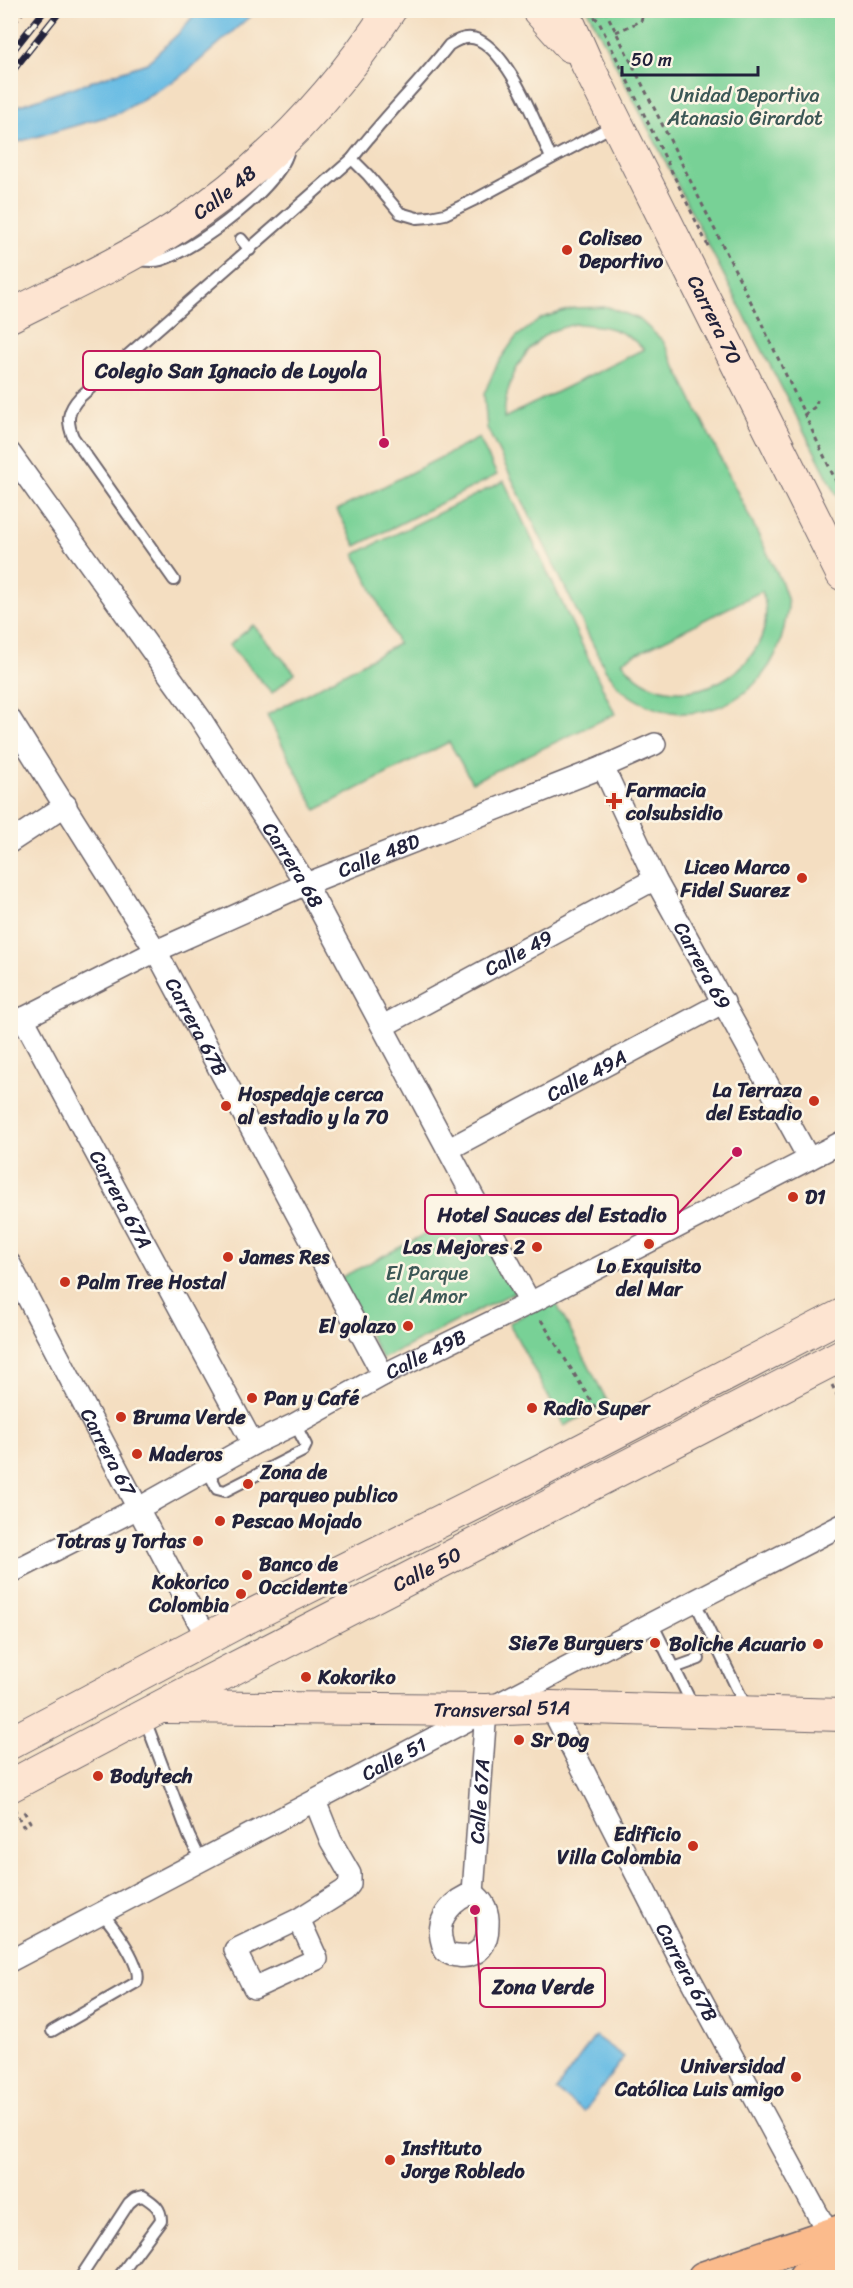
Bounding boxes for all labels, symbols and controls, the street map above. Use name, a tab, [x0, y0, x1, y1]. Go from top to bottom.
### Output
scale bar	[622, 39, 758, 77]
text: 50 m	[631, 44, 672, 76]
park label: Unidad Deportiva Atanasio Girardot	[666, 78, 823, 136]
street label: Calle 48	[185, 156, 265, 230]
place label: Coliseo Deportivo	[578, 221, 664, 279]
marker: Coliseo Deportivo	[560, 243, 574, 257]
street label: Carrera 70	[677, 269, 752, 371]
callout: Colegio San Ignacio de Loyola	[83, 351, 380, 390]
text: Colegio San Ignacio de Loyola	[94, 352, 367, 390]
place label: Farmacia colsubsidio	[625, 773, 724, 831]
marker: Farmacia colsubsidio	[607, 794, 621, 808]
street label: Carrera 68	[253, 815, 333, 915]
street label: Calle 48D	[332, 824, 425, 888]
place label: Liceo Marco Fidel Suarez	[680, 850, 791, 908]
marker: Liceo Marco Fidel Suarez	[795, 871, 809, 885]
street label: Carrera 69	[663, 915, 741, 1016]
street label: Calle 49	[478, 920, 560, 986]
street label: Carrera 67B	[155, 971, 237, 1083]
street label: Calle 49A	[540, 1040, 634, 1112]
place label: La Terraza del Estadio	[706, 1073, 803, 1131]
place label: Hospedaje cerca al estadio y la 70	[237, 1077, 389, 1135]
marker: La Terraza del Estadio	[807, 1094, 821, 1108]
marker: Hospedaje cerca al estadio y la 70	[219, 1099, 233, 1113]
street label: Carrera 67A	[79, 1143, 162, 1256]
place label: D1	[805, 1180, 826, 1215]
marker: D1	[786, 1190, 800, 1204]
callout: Hotel Sauces del Estadio	[425, 1195, 678, 1234]
text: Hotel Sauces del Estadio	[436, 1196, 667, 1234]
place label: Los Mejores 2	[403, 1230, 525, 1265]
marker: Lo Exquisito del Mar	[642, 1237, 656, 1251]
place label: James Res	[239, 1240, 330, 1275]
marker: Los Mejores 2	[530, 1240, 544, 1254]
place label: Lo Exquisito del Mar	[597, 1249, 702, 1307]
marker: James Res	[221, 1250, 235, 1264]
park label: El Parque del Amor	[386, 1256, 469, 1314]
place label: Palm Tree Hostal	[77, 1265, 227, 1300]
marker: Palm Tree Hostal	[58, 1275, 72, 1289]
place label: El golazo	[319, 1309, 396, 1344]
marker: El golazo	[401, 1319, 415, 1333]
street label: Calle 49B	[379, 1320, 473, 1389]
place label: Pan y Café	[264, 1381, 360, 1416]
marker: Pan y Café	[245, 1391, 259, 1405]
place label: Radio Super	[543, 1391, 651, 1426]
place label: Bruma Verde	[133, 1400, 246, 1435]
marker: Radio Super	[525, 1401, 539, 1415]
street label: Carrera 67	[70, 1402, 146, 1504]
marker: Bruma Verde	[114, 1410, 128, 1424]
place label: Maderos	[148, 1437, 223, 1472]
marker: Maderos	[130, 1447, 144, 1461]
place label: Zona de parqueo publico	[258, 1455, 398, 1513]
marker: Zona de parqueo publico	[241, 1477, 255, 1491]
place label: Pescao Mojado	[232, 1504, 362, 1539]
marker: Pescao Mojado	[213, 1514, 227, 1528]
place label: Totras y Tortas	[56, 1524, 187, 1559]
marker: Totras y Tortas	[191, 1534, 205, 1548]
street label: Calle 50	[386, 1537, 468, 1602]
place label: Banco de Occidente	[259, 1547, 348, 1605]
place label: Kokorico Colombia	[148, 1565, 230, 1623]
marker: Banco de Occidente	[240, 1568, 254, 1582]
marker: Kokorico Colombia	[234, 1587, 248, 1601]
place label: Sie7e Burguers	[508, 1626, 644, 1661]
place label: Boliche Acuario	[669, 1627, 807, 1662]
marker: Sie7e Burguers	[648, 1636, 662, 1650]
marker: Boliche Acuario	[811, 1637, 825, 1651]
place label: Kokoriko	[317, 1660, 396, 1695]
marker: Kokoriko	[299, 1670, 313, 1684]
street label: Transversal 51A	[433, 1690, 571, 1728]
place label: Sr Dog	[530, 1723, 589, 1758]
street label: Calle 51	[355, 1727, 433, 1791]
marker: Sr Dog	[512, 1733, 526, 1747]
street label: Calle 67A	[460, 1757, 500, 1845]
place label: Bodytech	[110, 1759, 193, 1794]
marker: Bodytech	[91, 1769, 105, 1783]
place label: Edificio Villa Colombia	[557, 1817, 682, 1875]
marker: Edificio Villa Colombia	[686, 1839, 700, 1853]
street label: Carrera 67B	[646, 1917, 728, 2029]
callout: Zona Verde	[480, 1968, 605, 2007]
text: Zona Verde	[491, 1968, 594, 2006]
place label: Universidad Católica Luis amigo	[614, 2049, 786, 2107]
marker: Universidad Católica Luis amigo	[789, 2070, 803, 2084]
place label: Instituto Jorge Robledo	[401, 2131, 526, 2189]
marker: Instituto Jorge Robledo	[383, 2153, 397, 2167]

